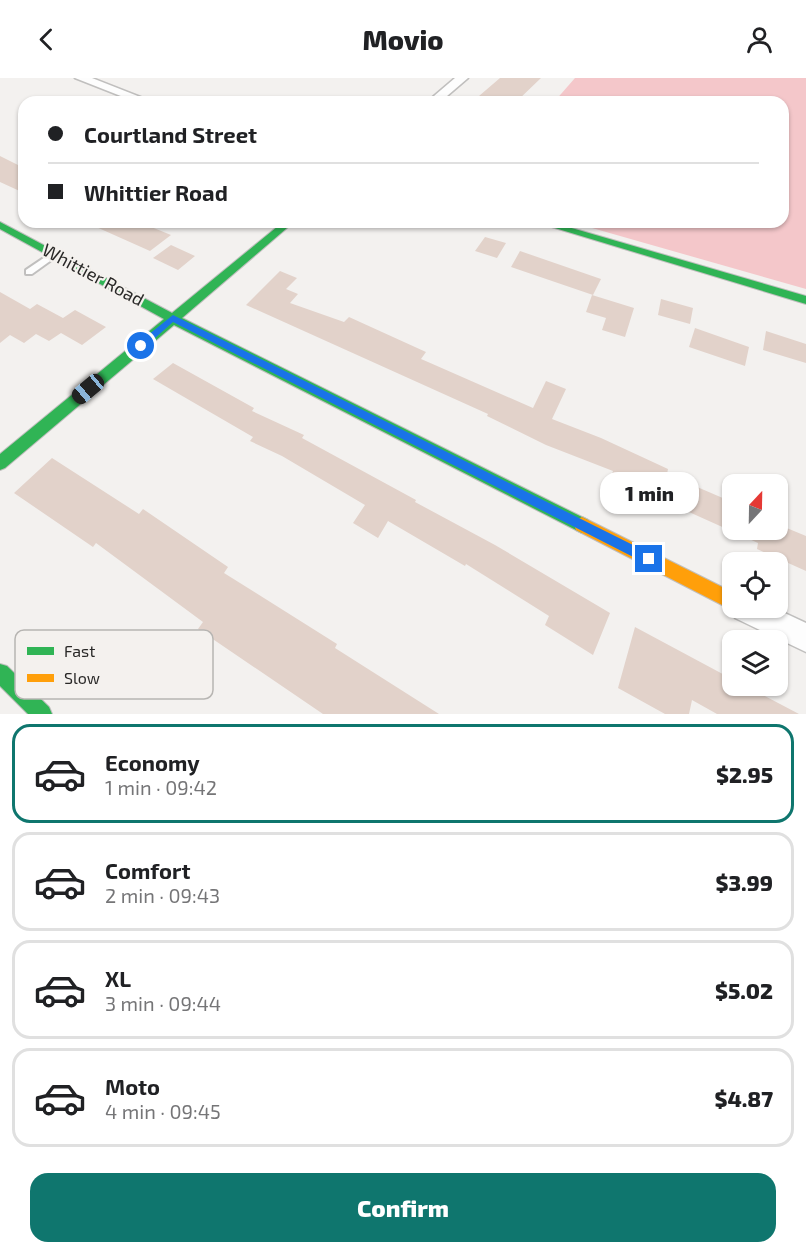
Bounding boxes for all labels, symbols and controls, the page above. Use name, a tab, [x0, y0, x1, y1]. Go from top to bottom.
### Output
icon: back	[30, 23, 63, 56]
text: Movio	[362, 23, 444, 55]
icon: person	[743, 23, 776, 56]
text: Courtland Street	[84, 121, 257, 147]
text: Whittier Road	[84, 179, 228, 205]
street label: Whittier Road	[39, 238, 148, 310]
route start	[127, 332, 154, 359]
car	[68, 371, 108, 407]
callout: 1 min	[600, 472, 698, 514]
north arrow	[722, 474, 788, 540]
map controls	[722, 474, 788, 696]
text: 1 min	[625, 481, 674, 505]
route end	[635, 545, 662, 572]
button: locate	[722, 552, 788, 618]
legend	[15, 630, 213, 699]
button: layers	[722, 630, 788, 696]
text: Fast	[64, 641, 95, 660]
text: Slow	[64, 668, 100, 687]
icon: car	[33, 747, 87, 801]
text: Economy	[105, 749, 200, 775]
text: $2.95	[716, 761, 773, 787]
text: 1 min · 09:42	[105, 775, 217, 799]
icon: car	[33, 855, 87, 909]
text: Comfort	[105, 857, 190, 883]
text: $3.99	[716, 869, 773, 895]
text: 2 min · 09:43	[105, 883, 220, 907]
icon: car	[33, 963, 87, 1017]
text: XL	[105, 965, 131, 991]
text: $5.02	[715, 977, 773, 1003]
text: 3 min · 09:44	[105, 991, 221, 1015]
icon: car	[33, 1071, 87, 1125]
text: Moto	[105, 1073, 160, 1099]
text: $4.87	[715, 1085, 773, 1111]
text: 4 min · 09:45	[105, 1099, 221, 1123]
button: Confirm	[30, 1173, 776, 1242]

